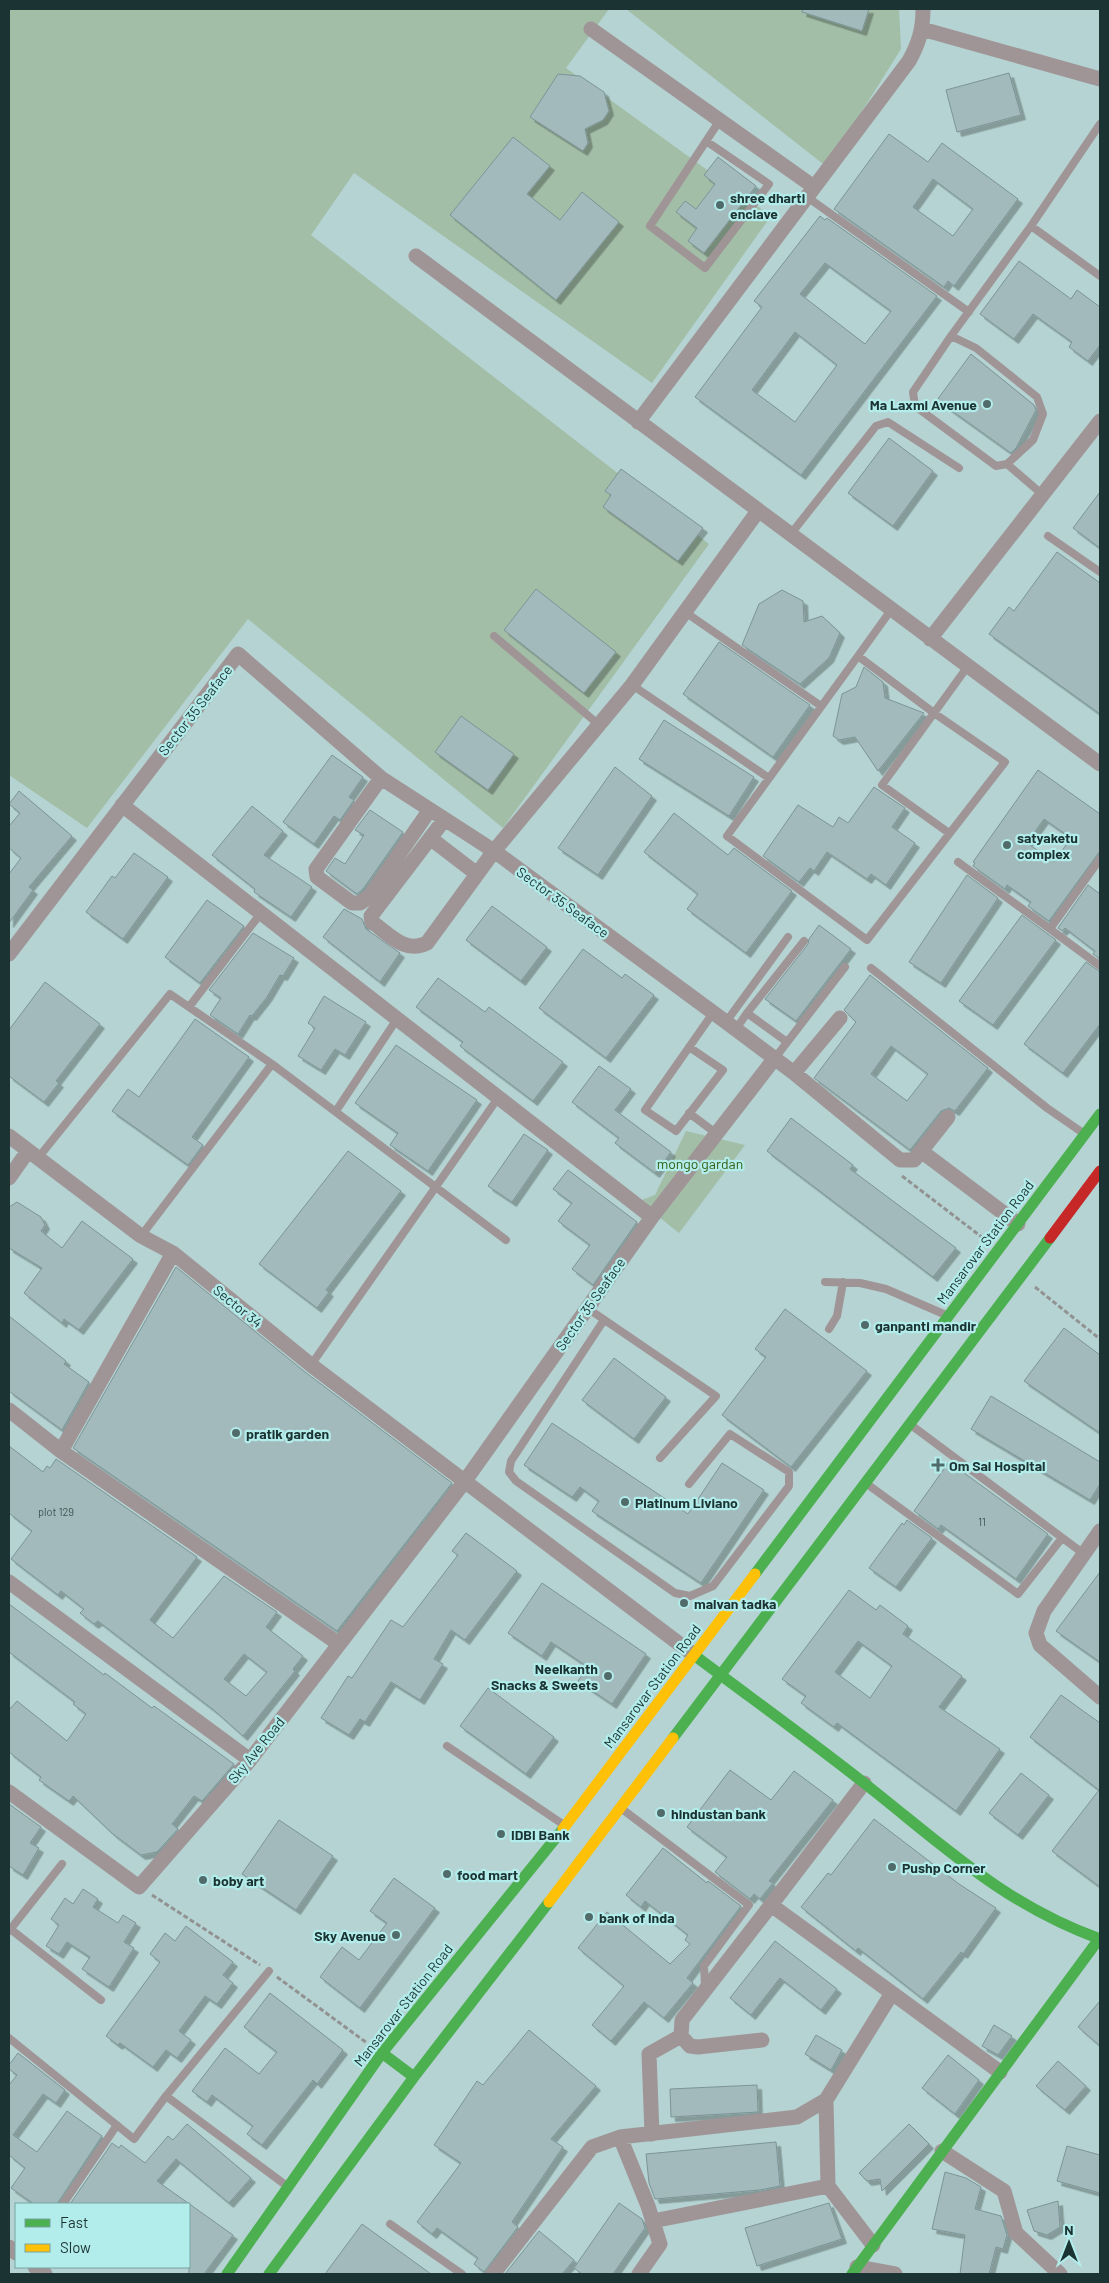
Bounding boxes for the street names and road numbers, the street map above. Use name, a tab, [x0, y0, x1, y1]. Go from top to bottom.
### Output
street label: Sector 35 Seaface	[155, 662, 235, 758]
street label: Sector 35 Seaface	[514, 863, 612, 941]
street label: Mansarovar Station Road	[933, 1177, 1037, 1307]
street label: Sector 35 Seaface	[552, 1254, 628, 1354]
street label: Sector 34	[210, 1281, 266, 1331]
street label: Mansarovar Station Road	[600, 1621, 704, 1751]
street label: Sky Ave Road	[224, 1713, 288, 1787]
street label: Mansarovar Station Road	[350, 1940, 456, 2070]

